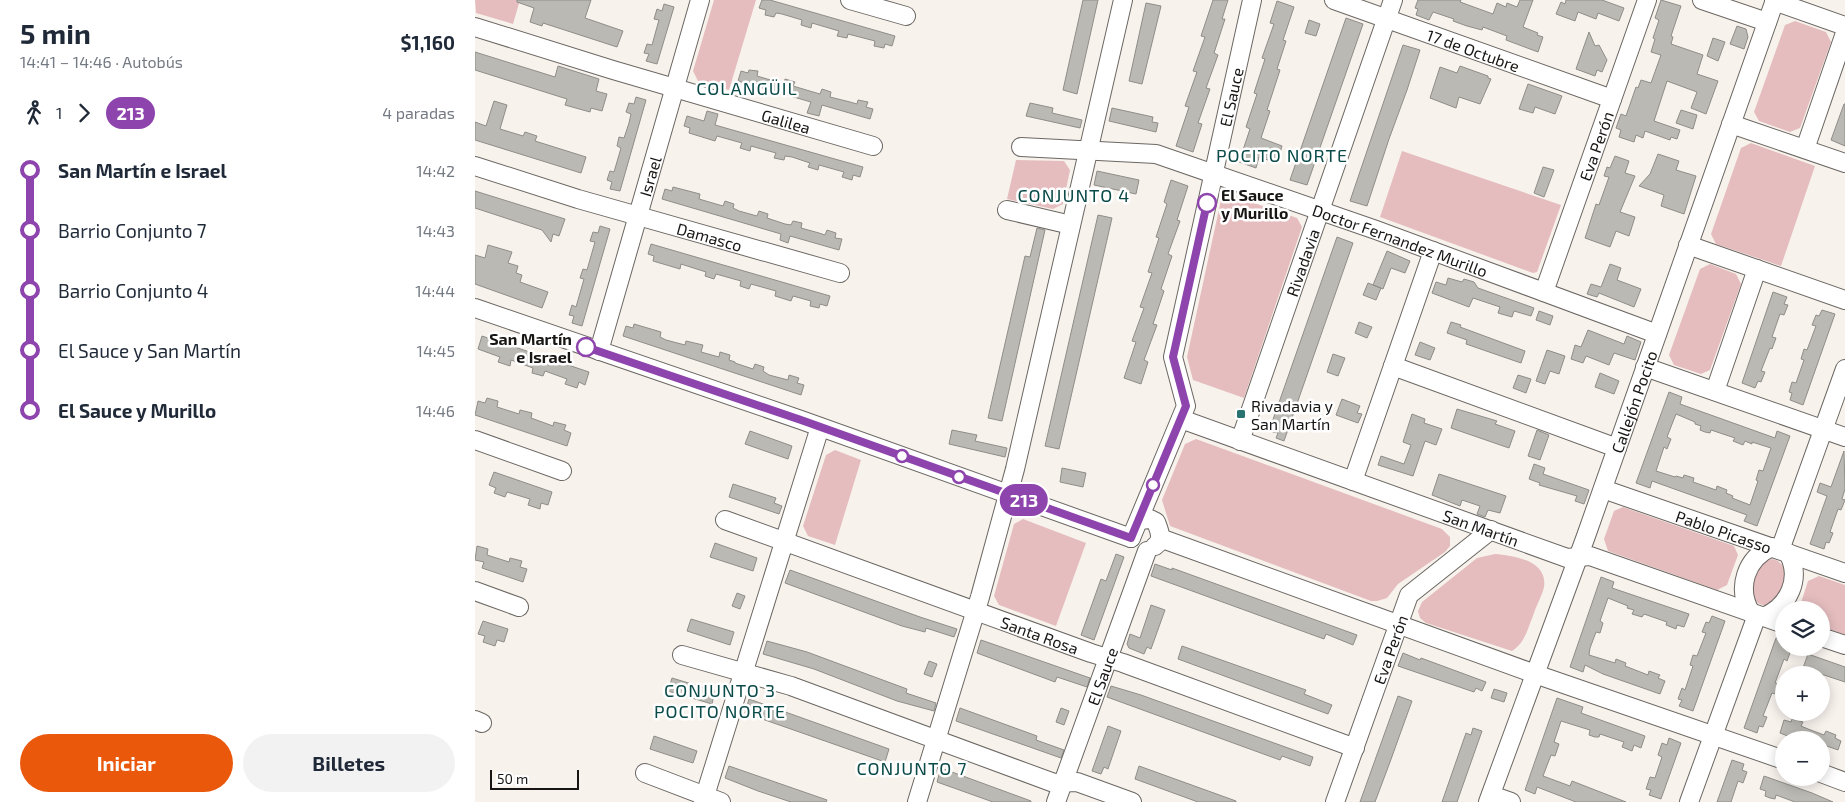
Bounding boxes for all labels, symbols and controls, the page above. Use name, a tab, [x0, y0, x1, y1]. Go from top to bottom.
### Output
text: 5 min	[20, 16, 91, 50]
street label: 17 de Octubre	[1424, 24, 1522, 75]
text: $1,160	[401, 31, 455, 54]
text: 14:41 – 14:46 · Autobús	[20, 52, 183, 71]
street label: El Sauce	[1215, 66, 1246, 128]
district label: COLANGÜIL	[696, 77, 798, 99]
icon: walk	[20, 99, 48, 127]
icon: forward	[70, 99, 98, 127]
text: 213	[116, 102, 145, 124]
text: 1	[56, 103, 62, 122]
text: 4 paradas	[382, 103, 455, 122]
street label: Galilea	[760, 105, 813, 137]
street label: Eva Perón	[1575, 109, 1617, 183]
district label: POCITO NORTE	[1216, 144, 1348, 166]
street label: Israel	[635, 154, 664, 198]
text: San Martín e Israel	[58, 159, 227, 182]
text: 14:42	[416, 161, 455, 180]
district label: CONJUNTO 4	[1018, 184, 1130, 206]
place label: El Sauce y Murillo	[1221, 185, 1288, 223]
marker: El Sauce y Murillo	[1197, 193, 1217, 213]
street label: Doctor Fernandez Murillo	[1310, 199, 1490, 280]
street label: Damasco	[675, 218, 745, 254]
text: Barrio Conjunto 7	[58, 219, 206, 242]
text: 14:43	[416, 221, 455, 240]
street label: Rivadavia	[1281, 226, 1322, 299]
text: Barrio Conjunto 4	[58, 279, 208, 302]
text: 14:44	[415, 281, 455, 300]
place label: San Martín e Israel	[489, 329, 573, 366]
marker: San Martín e Israel	[576, 337, 596, 357]
text: El Sauce y San Martín	[58, 339, 241, 362]
text: 14:45	[417, 341, 455, 360]
street label: Callejón Pocito	[1607, 348, 1660, 455]
place label: Rivadavia y San Martín	[1251, 396, 1333, 433]
text: El Sauce y Murillo	[58, 399, 216, 422]
text: 14:46	[416, 401, 455, 420]
marker: Rivadavia y San Martín	[1235, 408, 1247, 420]
unlabelled marker	[895, 449, 909, 463]
unlabelled marker	[952, 470, 966, 484]
unlabelled marker	[1146, 478, 1160, 492]
line badge: 213	[995, 484, 1053, 516]
text: 213	[1010, 489, 1038, 511]
street label: San Martín	[1441, 505, 1522, 549]
street label: Pablo Picasso	[1673, 506, 1774, 556]
map controls	[1775, 601, 1830, 786]
button: layers	[1775, 601, 1830, 656]
street label: Santa Rosa	[998, 612, 1081, 657]
street label: Eva Perón	[1368, 612, 1411, 687]
street label: El Sauce	[1082, 645, 1121, 708]
button: +	[1775, 666, 1830, 721]
district label: CONJUNTO 3 POCITO NORTE	[654, 679, 786, 722]
button: −	[1775, 731, 1830, 786]
button: Iniciar	[20, 734, 233, 792]
button: Billetes	[243, 734, 455, 792]
district label: CONJUNTO 7	[856, 757, 968, 779]
scale bar	[490, 767, 579, 790]
text: 50 m	[497, 770, 528, 787]

